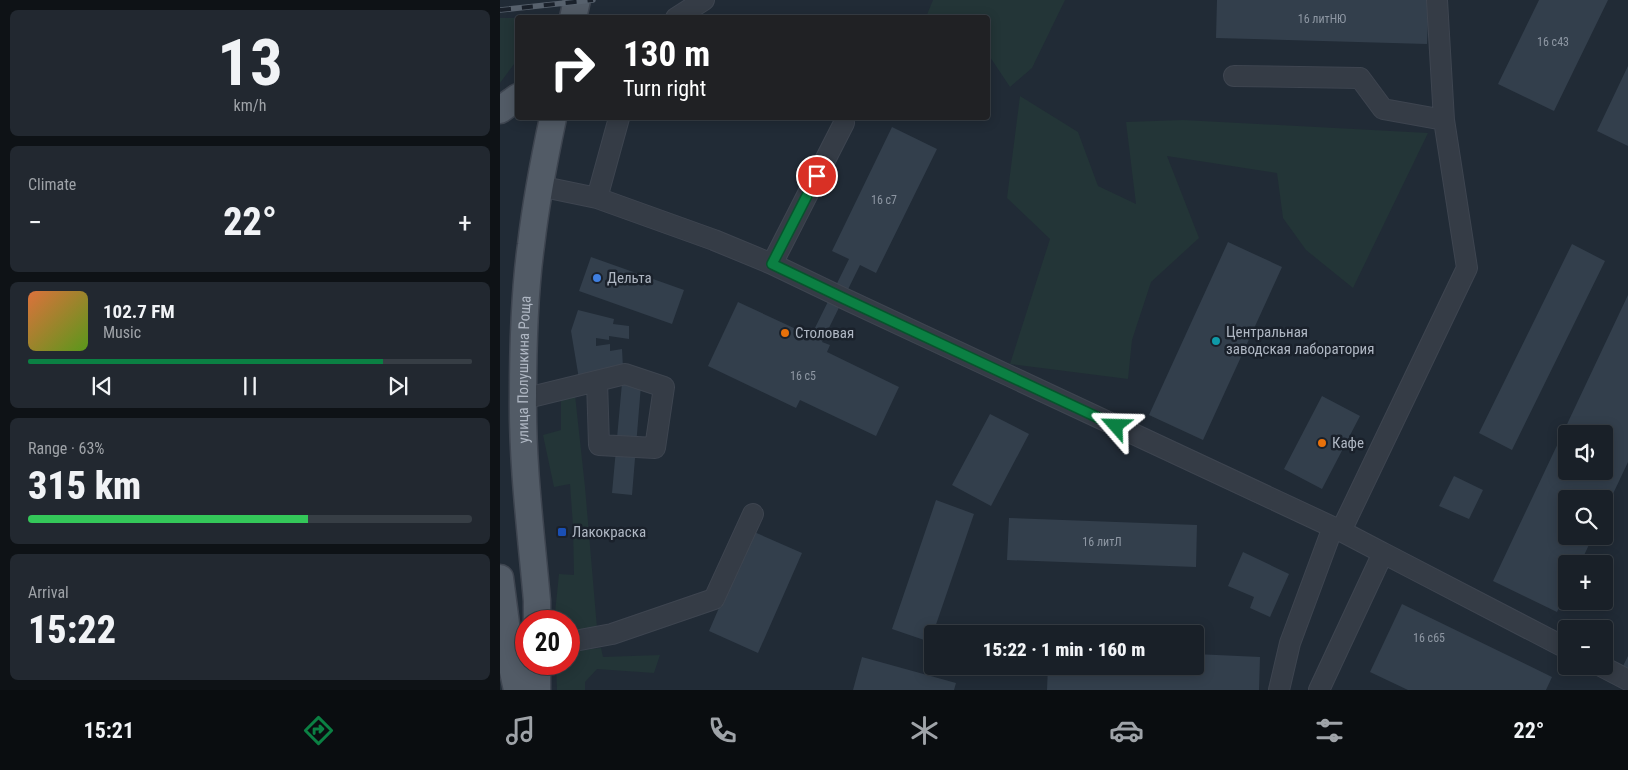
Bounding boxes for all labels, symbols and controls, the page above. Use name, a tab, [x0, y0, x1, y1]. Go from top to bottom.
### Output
house number: 16 литНЮ	[1298, 12, 1346, 26]
text: 13	[217, 25, 283, 101]
text: 130 m	[623, 34, 710, 75]
icon: right	[540, 35, 605, 100]
house number: 16 с43	[1537, 35, 1569, 49]
text: Turn right	[623, 76, 706, 101]
text: km/h	[234, 96, 266, 115]
pin	[796, 155, 838, 197]
icon: arrive	[803, 162, 831, 190]
text: Climate	[28, 175, 76, 194]
house number: 16 с7	[871, 193, 897, 207]
text: 22°	[223, 200, 277, 244]
text: −	[28, 206, 42, 239]
text: +	[458, 206, 472, 239]
place label: Дельта	[607, 269, 652, 287]
marker: Дельта	[591, 272, 603, 284]
street label: улица Полушкина Роща	[514, 295, 535, 444]
text: 102.7 FM	[103, 300, 175, 323]
text: Music	[103, 323, 141, 342]
place label: Центральная заводская лаборатория	[1226, 323, 1374, 358]
place label: Столовая	[795, 324, 854, 342]
marker: Столовая	[779, 327, 791, 339]
marker: Центральная заводская лаборатория	[1210, 335, 1222, 347]
house number: 16 с5	[790, 369, 816, 383]
icon: previous	[88, 372, 116, 400]
icon: pause	[236, 372, 264, 400]
icon: next	[384, 372, 412, 400]
position arrow	[1089, 399, 1141, 451]
map controls	[1558, 425, 1613, 675]
button: sound	[1558, 425, 1613, 480]
place label: Кафе	[1332, 434, 1364, 452]
marker: Кафе	[1316, 437, 1328, 449]
text: Range · 63%	[28, 439, 104, 458]
text: 315 km	[28, 464, 141, 508]
button: search	[1558, 490, 1613, 545]
place label: Лакокраска	[572, 523, 646, 541]
marker: Лакокраска	[556, 526, 568, 538]
house number: 16 литЛ	[1082, 535, 1122, 549]
button: +	[1558, 555, 1613, 610]
text: Arrival	[28, 583, 69, 602]
text: 15:22	[28, 608, 116, 652]
speed limit sign: 20	[515, 610, 580, 675]
button: −	[1558, 620, 1613, 675]
house number: 16 с65	[1413, 631, 1445, 645]
text: 15:22 · 1 min · 160 m	[983, 638, 1145, 661]
icon: directions	[301, 713, 336, 748]
icon: music	[503, 713, 538, 748]
icon: phone	[705, 713, 740, 748]
icon: climate	[907, 713, 942, 748]
icon: car	[1109, 713, 1144, 748]
icon: filters	[1312, 713, 1347, 748]
text: 15:21	[84, 718, 134, 743]
text: 22°	[1514, 718, 1544, 743]

